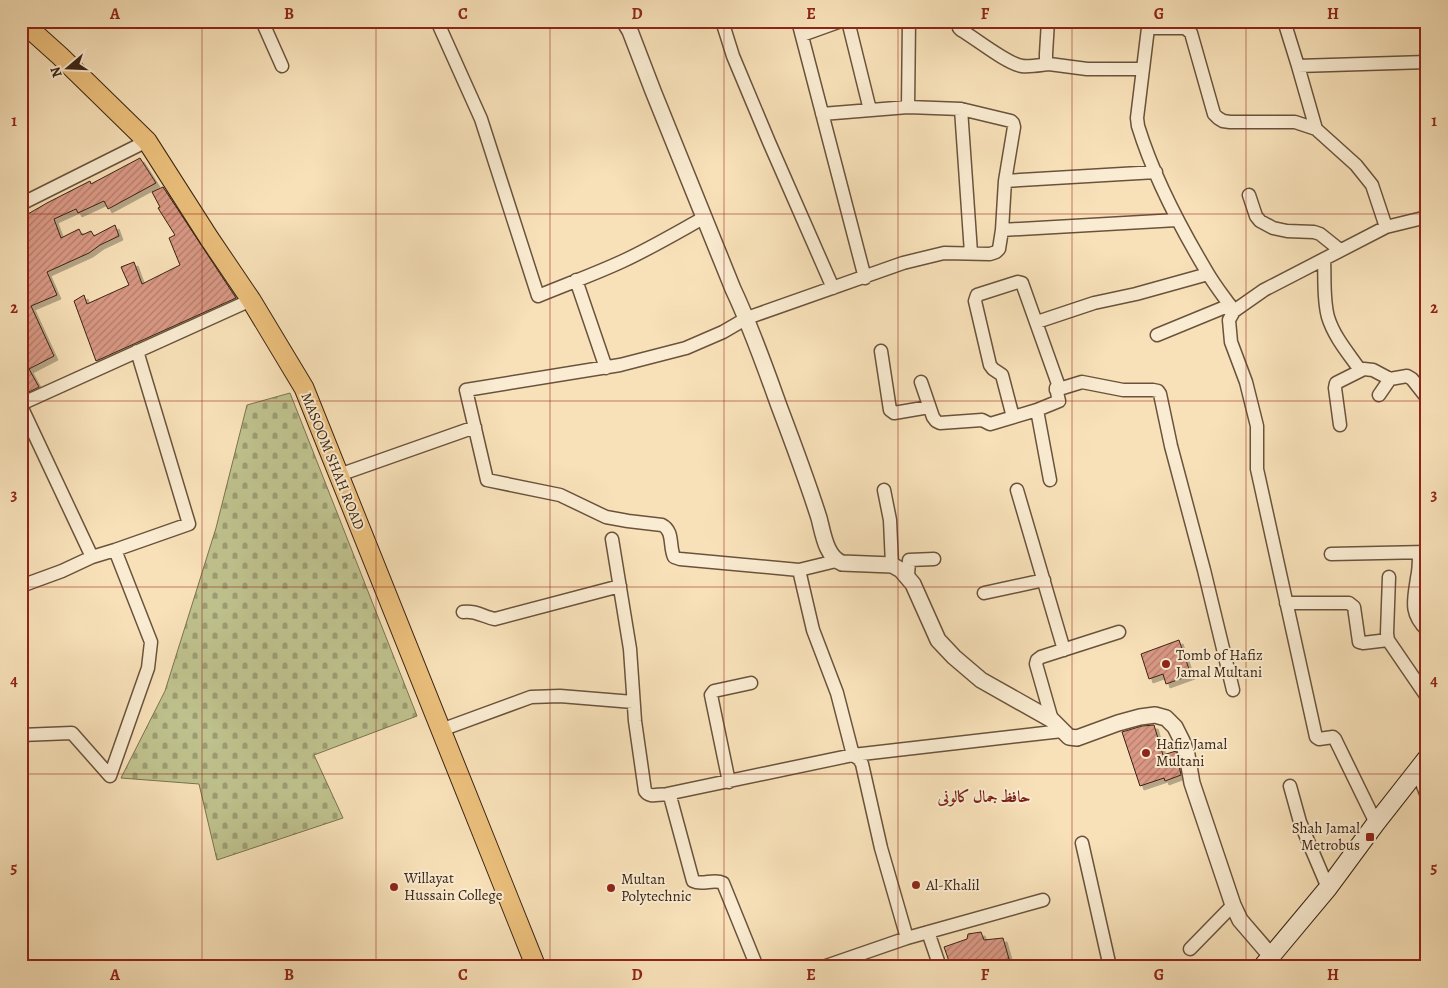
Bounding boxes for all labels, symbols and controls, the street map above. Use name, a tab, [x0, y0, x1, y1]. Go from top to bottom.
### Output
text: A	[109, 3, 121, 25]
text: B	[284, 3, 294, 25]
text: C	[458, 3, 468, 25]
text: D	[631, 3, 643, 25]
text: E	[806, 3, 816, 25]
text: F	[981, 3, 990, 25]
text: G	[1154, 3, 1164, 25]
text: H	[1327, 3, 1339, 25]
north arrow	[42, 42, 92, 92]
text: N	[46, 64, 67, 80]
text: 1	[11, 110, 17, 132]
text: 1	[1431, 110, 1437, 132]
text: 2	[10, 297, 18, 319]
text: 2	[1430, 297, 1438, 319]
street label: MASOOM SHAH ROAD	[296, 389, 370, 533]
text: 3	[11, 484, 18, 506]
text: 3	[1431, 484, 1438, 506]
place label: Tomb of Hafiz Jamal Multani	[1176, 645, 1263, 682]
marker: Tomb of Hafiz Jamal Multani	[1160, 658, 1172, 670]
text: 4	[10, 670, 18, 692]
text: 4	[1430, 670, 1438, 692]
place label: Hafiz Jamal Multani	[1156, 734, 1228, 771]
marker: Hafiz Jamal Multani	[1140, 747, 1152, 759]
district label: حافظ جمال کالونی	[936, 786, 1031, 808]
place label: Shah Jamal Metrobus	[1292, 818, 1360, 855]
marker: Shah Jamal Metrobus	[1364, 831, 1376, 843]
text: 5	[11, 857, 18, 879]
text: 5	[1431, 857, 1438, 879]
place label: Willayat Hussain College	[403, 868, 503, 905]
place label: Multan Polytechnic	[621, 869, 691, 906]
place label: Al-Khalil	[925, 875, 980, 895]
marker: Al-Khalil	[910, 879, 922, 891]
marker: Willayat Hussain College	[388, 881, 400, 893]
marker: Multan Polytechnic	[605, 882, 617, 894]
text: A	[109, 964, 121, 986]
text: B	[284, 964, 294, 986]
text: C	[458, 964, 468, 986]
text: D	[631, 964, 643, 986]
text: E	[806, 964, 816, 986]
text: F	[981, 964, 990, 986]
text: G	[1154, 964, 1164, 986]
text: H	[1327, 964, 1339, 986]

